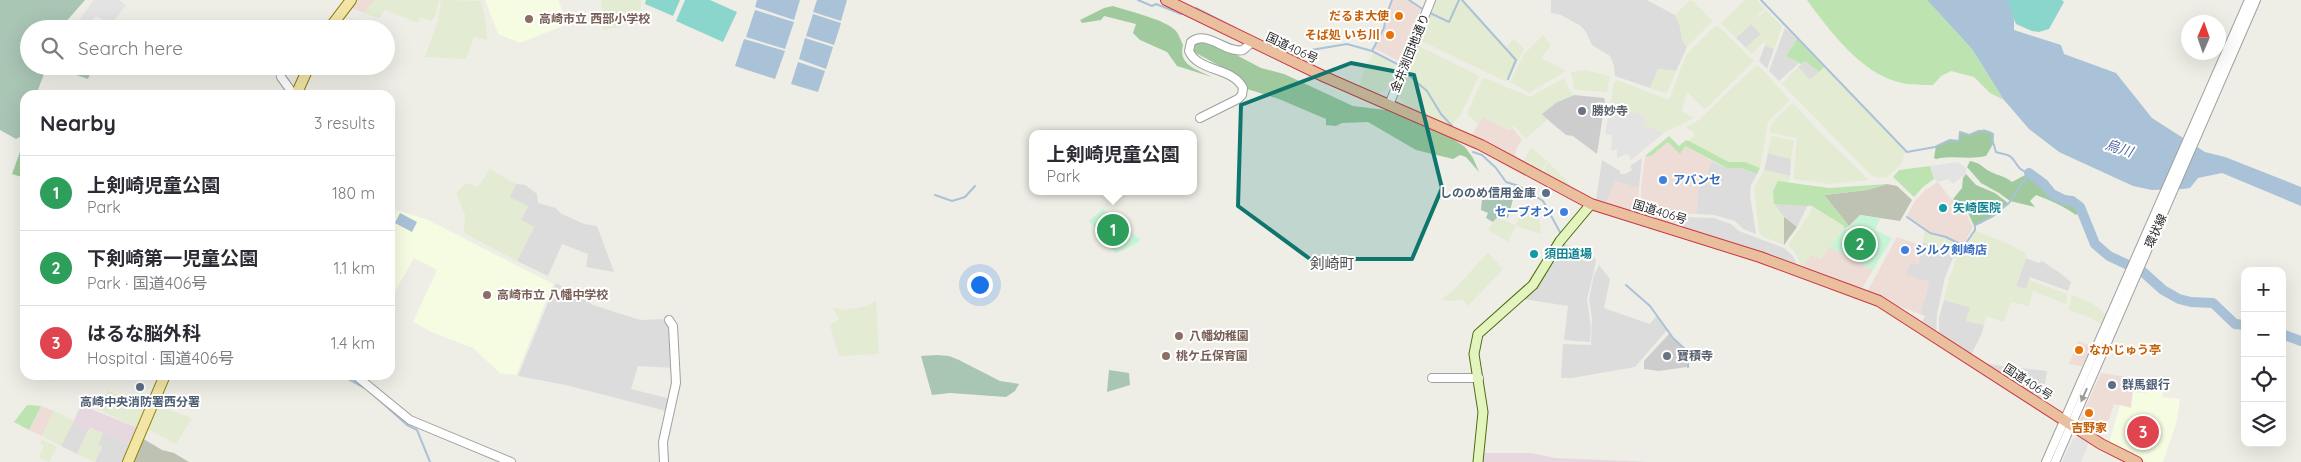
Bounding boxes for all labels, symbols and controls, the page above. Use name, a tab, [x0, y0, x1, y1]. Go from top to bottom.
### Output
place label: だるま大使	[1329, 8, 1389, 23]
marker: だるま大使	[1393, 10, 1405, 22]
place label: 高崎市立 西部小学校	[539, 11, 650, 26]
street label: 金井渕団地通り	[1387, 11, 1432, 95]
marker: 高崎市立 西部小学校	[523, 13, 535, 25]
north arrow	[2181, 15, 2226, 60]
search box	[20, 20, 395, 75]
place label: そば処 いち川	[1305, 27, 1380, 42]
street label: 国道406号	[1264, 29, 1321, 66]
marker: そば処 いち川	[1384, 29, 1396, 41]
icon: search	[38, 34, 66, 62]
text: Search here	[78, 36, 183, 60]
place label: 勝妙寺	[1592, 103, 1628, 118]
marker: 勝妙寺	[1576, 105, 1588, 117]
text: Nearby	[40, 110, 116, 136]
text: 3 results	[314, 113, 375, 133]
popup	[1029, 130, 1197, 195]
water label: 烏川	[2103, 135, 2137, 162]
text: 上剣崎児童公園	[1046, 142, 1180, 166]
text: Park	[1046, 166, 1080, 186]
place label: アバンセ	[1673, 172, 1721, 187]
text: 上剣崎児童公園	[87, 173, 220, 197]
marker: アバンセ	[1657, 174, 1669, 186]
text: 1	[53, 183, 59, 203]
text: 180 m	[332, 183, 375, 203]
place label: しののめ信用金庫	[1440, 185, 1536, 200]
marker: しののめ信用金庫	[1540, 187, 1552, 199]
street label: 国道406号	[1631, 196, 1689, 227]
text: Park	[87, 197, 121, 217]
place label: 矢崎医院	[1953, 200, 2001, 215]
marker: 矢崎医院	[1937, 202, 1949, 214]
place label: セーブオン	[1495, 204, 1554, 219]
marker: セーブオン	[1558, 206, 1570, 218]
pin: 1	[1097, 211, 1129, 249]
street label: 環状線	[2141, 211, 2170, 250]
pin: 2	[1844, 225, 1876, 263]
place label: シルク剣崎店	[1915, 242, 1987, 257]
marker: シルク剣崎店	[1899, 244, 1911, 256]
text: 下剣崎第一児童公園	[87, 246, 258, 270]
place label: 須田道場	[1544, 246, 1592, 261]
marker: 須田道場	[1528, 248, 1540, 260]
district label: 剣崎町	[1309, 254, 1355, 273]
text: 2	[51, 258, 61, 278]
text: 1.1 km	[333, 258, 375, 278]
map controls	[2241, 267, 2286, 447]
button: +	[2241, 267, 2286, 312]
your location	[967, 272, 993, 298]
text: Park · 国道406号	[87, 273, 207, 293]
place label: 高崎市立 八幡中学校	[497, 287, 608, 302]
marker: 高崎市立 八幡中学校	[481, 289, 493, 301]
button: −	[2241, 312, 2286, 357]
text: はるな脳外科	[87, 321, 201, 345]
place label: 八幡幼稚園	[1189, 328, 1249, 343]
marker: 八幡幼稚園	[1173, 330, 1185, 342]
text: 3	[52, 333, 60, 353]
text: 1.4 km	[331, 333, 375, 353]
place label: なかじゅう亭	[2089, 342, 2161, 357]
marker: なかじゅう亭	[2073, 344, 2085, 356]
text: Hospital · 国道406号	[87, 348, 234, 368]
place label: 桃ケ丘保育園	[1176, 348, 1248, 363]
place label: 寶積寺	[1677, 348, 1713, 363]
marker: 桃ケ丘保育園	[1160, 350, 1172, 362]
marker: 寶積寺	[1661, 350, 1673, 362]
button: locate	[2241, 357, 2286, 402]
street label: 国道406号	[2001, 360, 2056, 403]
place label: 群馬銀行	[2122, 377, 2170, 392]
marker: 群馬銀行	[2106, 379, 2118, 391]
marker: 高崎中央消防署西分署	[134, 381, 146, 393]
one-way arrow	[2080, 388, 2088, 402]
place label: 高崎中央消防署西分署	[80, 394, 200, 409]
button: layers	[2241, 402, 2286, 447]
marker: 吉野家	[2083, 407, 2095, 419]
pin: 3	[2127, 413, 2159, 451]
place label: 吉野家	[2071, 420, 2107, 435]

